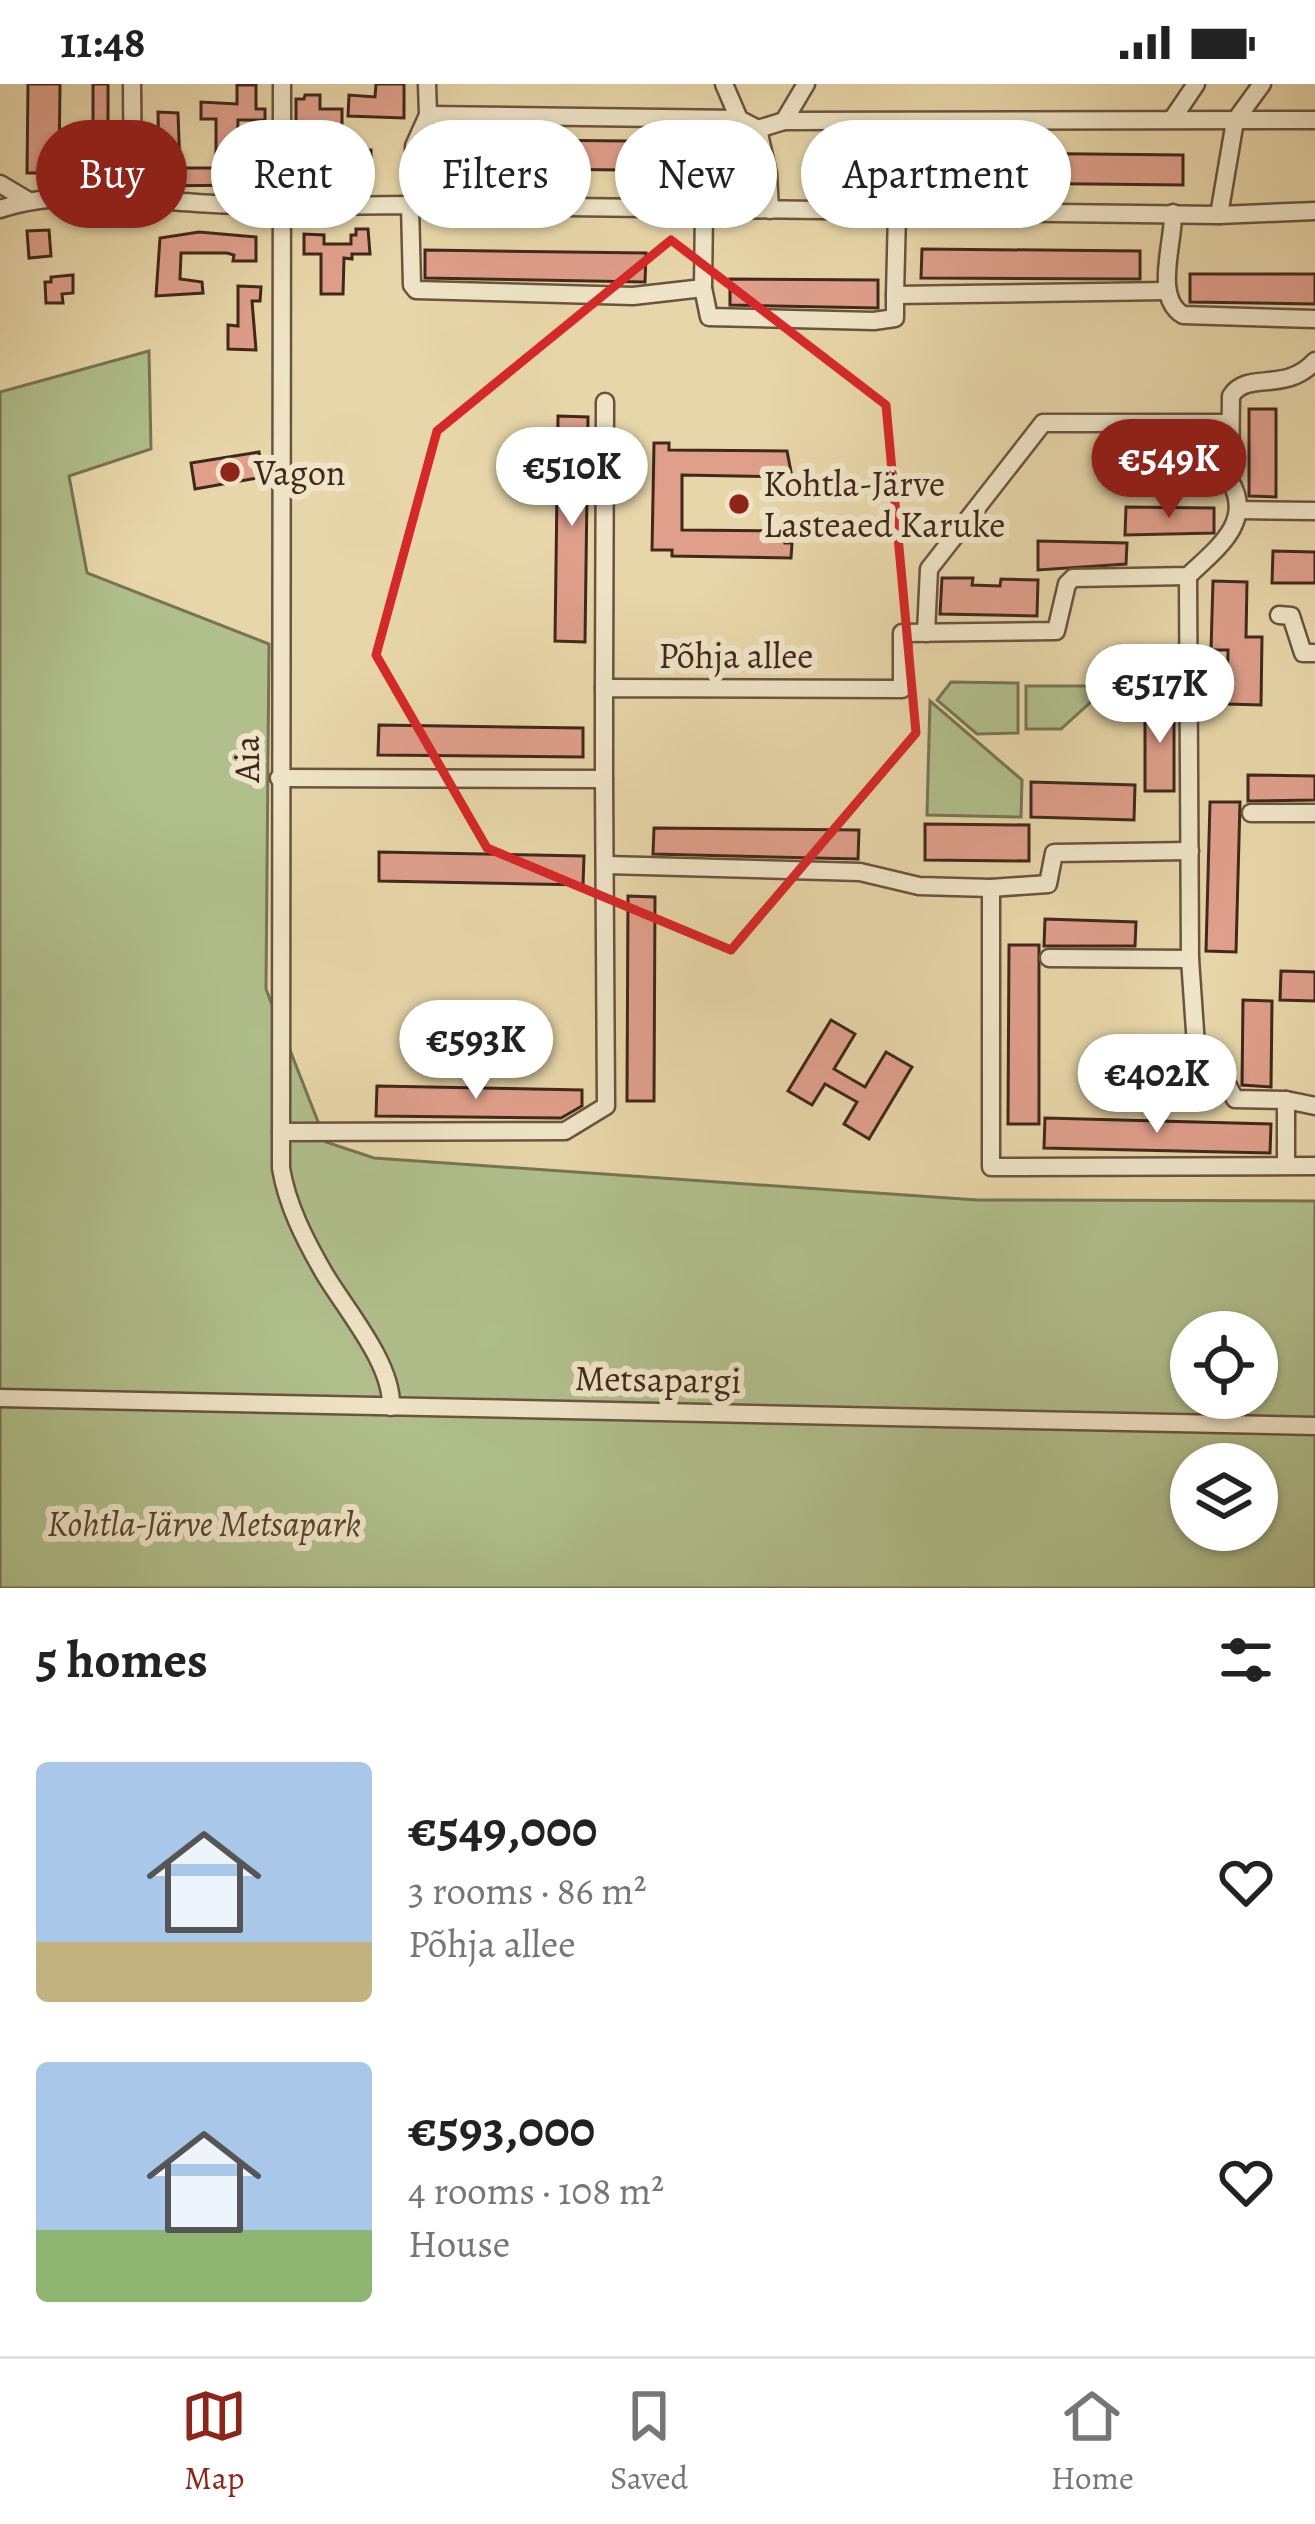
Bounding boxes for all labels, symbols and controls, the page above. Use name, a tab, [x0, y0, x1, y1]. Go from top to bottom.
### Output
text: 11:48	[60, 11, 146, 73]
chip: Buy	[36, 120, 187, 228]
chip: Rent	[211, 120, 375, 228]
chip: Filters	[399, 120, 591, 228]
chip: New	[615, 120, 777, 228]
chip: Apartment	[801, 120, 1071, 228]
pin: €549K	[1085, 419, 1253, 521]
pin: €510K	[488, 427, 656, 529]
text: €549K	[1118, 431, 1220, 484]
text: €510K	[523, 439, 621, 492]
place label: Vagon	[253, 448, 346, 497]
marker: Vagon	[217, 459, 243, 485]
place label: Kohtla-Järve Lasteaed Karuke	[763, 459, 1005, 549]
marker: Kohtla-Järve Lasteaed Karuke	[726, 491, 752, 517]
street label: Põhja allee	[659, 631, 813, 680]
pin: €517K	[1076, 644, 1244, 746]
text: €517K	[1112, 656, 1208, 709]
street label: Aia	[222, 735, 271, 784]
pin: €593K	[392, 1000, 560, 1102]
text: €593K	[426, 1012, 526, 1065]
pin: €402K	[1073, 1034, 1241, 1136]
text: €402K	[1105, 1046, 1209, 1099]
map controls	[1170, 1311, 1278, 1551]
button: locate	[1170, 1311, 1278, 1419]
street label: Metsapargi	[574, 1353, 742, 1405]
button: layers	[1170, 1443, 1278, 1551]
park label: Kohtla-Järve Metsapark	[47, 1499, 361, 1548]
text: 5 homes	[36, 1625, 208, 1695]
icon: filters	[1213, 1627, 1279, 1693]
text: €549,000	[408, 1794, 597, 1864]
icon: home	[132, 1810, 276, 1954]
icon: heart	[1213, 1849, 1279, 1915]
text: 3 rooms · 86 m²	[408, 1864, 647, 1917]
text: Põhja allee	[408, 1917, 576, 1970]
text: €593,000	[408, 2094, 595, 2164]
icon: home	[132, 2110, 276, 2254]
icon: heart	[1213, 2149, 1279, 2215]
text: 4 rooms · 108 m²	[408, 2164, 664, 2217]
text: House	[408, 2217, 510, 2270]
tab: Map	[181, 2383, 247, 2500]
tab: Saved	[610, 2383, 688, 2500]
tab: Home	[1051, 2383, 1134, 2500]

